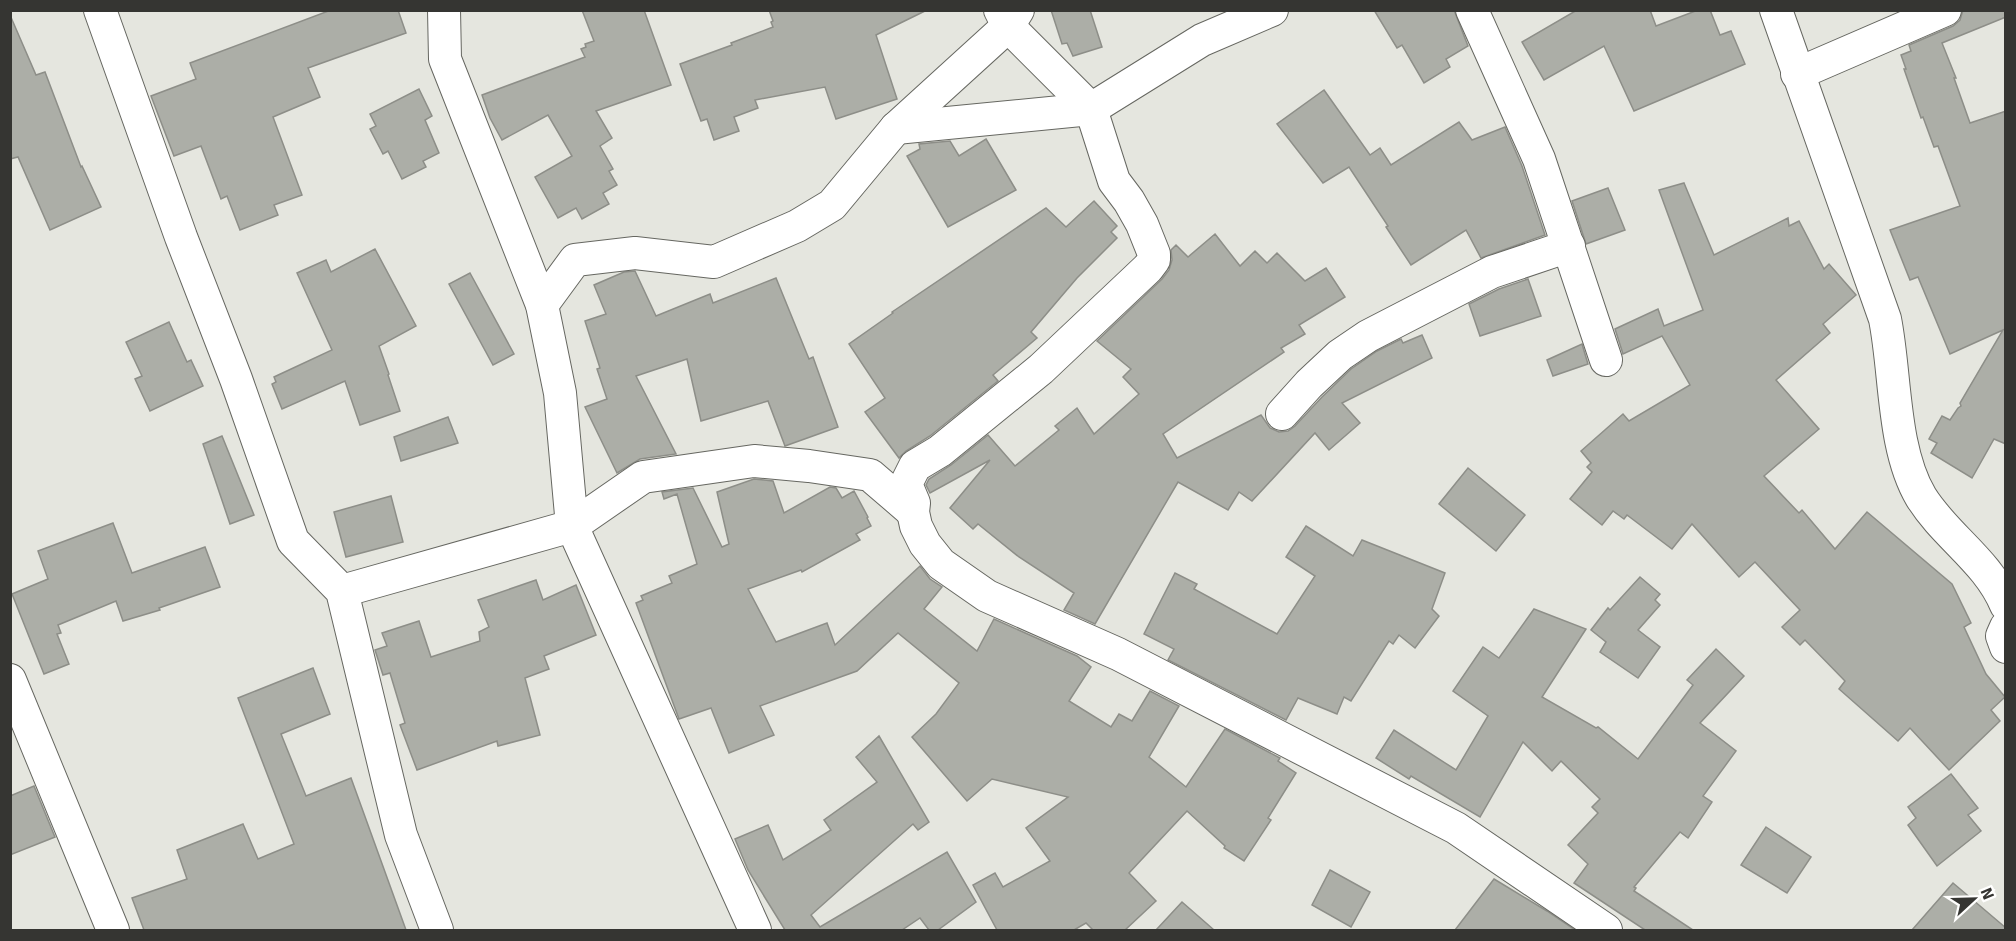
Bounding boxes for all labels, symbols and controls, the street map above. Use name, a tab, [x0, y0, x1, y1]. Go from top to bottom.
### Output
north arrow	[1944, 869, 2004, 929]
text: N	[1976, 885, 1998, 903]

